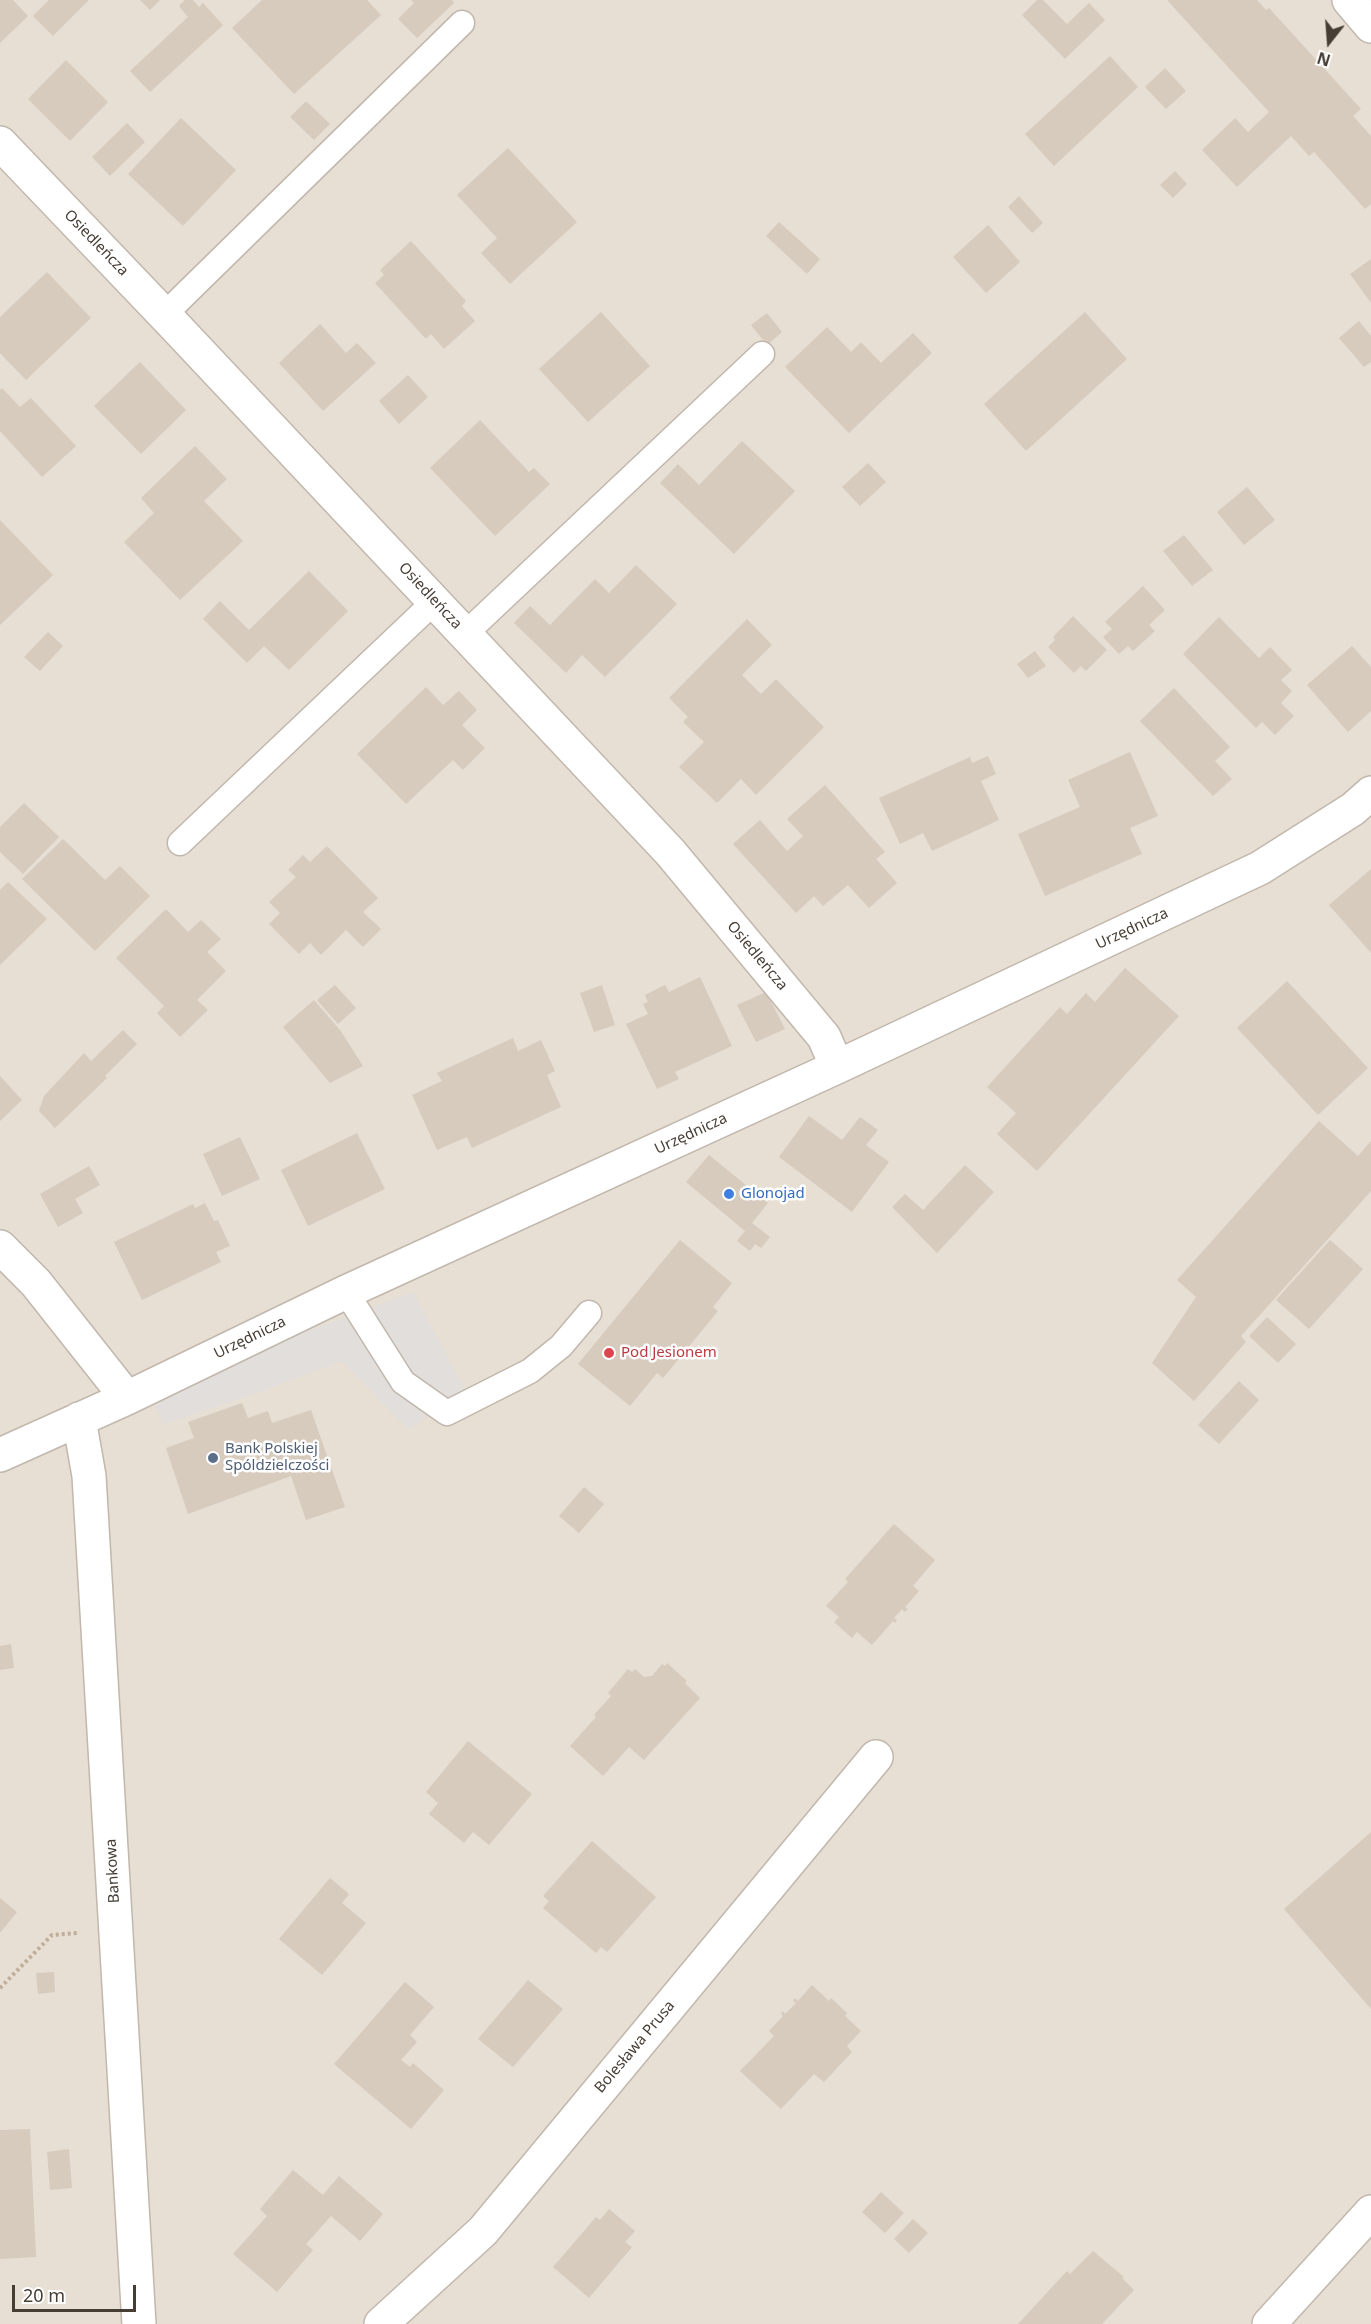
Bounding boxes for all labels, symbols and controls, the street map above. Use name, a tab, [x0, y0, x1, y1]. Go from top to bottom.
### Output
north arrow	[1299, 12, 1359, 72]
text: N	[1314, 47, 1333, 72]
street label: Osiedleńcza	[60, 206, 132, 280]
street label: Osiedleńcza	[395, 559, 465, 633]
street label: Urzędnicza	[1093, 904, 1171, 954]
street label: Osiedleńcza	[723, 918, 791, 994]
street label: Urzędnicza	[652, 1109, 730, 1159]
place label: Glonojad	[741, 1185, 805, 1203]
marker: Glonojad	[722, 1187, 736, 1201]
street label: Urzędnicza	[211, 1313, 289, 1363]
place label: Pod Jesionem	[621, 1344, 717, 1362]
marker: Pod Jesionem	[602, 1346, 616, 1360]
place label: Bank Polskiej Spóldzielczości	[225, 1440, 329, 1475]
marker: Bank Polskiej Spóldzielczości	[206, 1451, 220, 1465]
street label: Bankowa	[102, 1838, 124, 1904]
street label: Bolesława Prusa	[591, 1997, 679, 2097]
scale bar	[15, 2273, 140, 2311]
text: 20 m	[23, 2283, 65, 2307]

